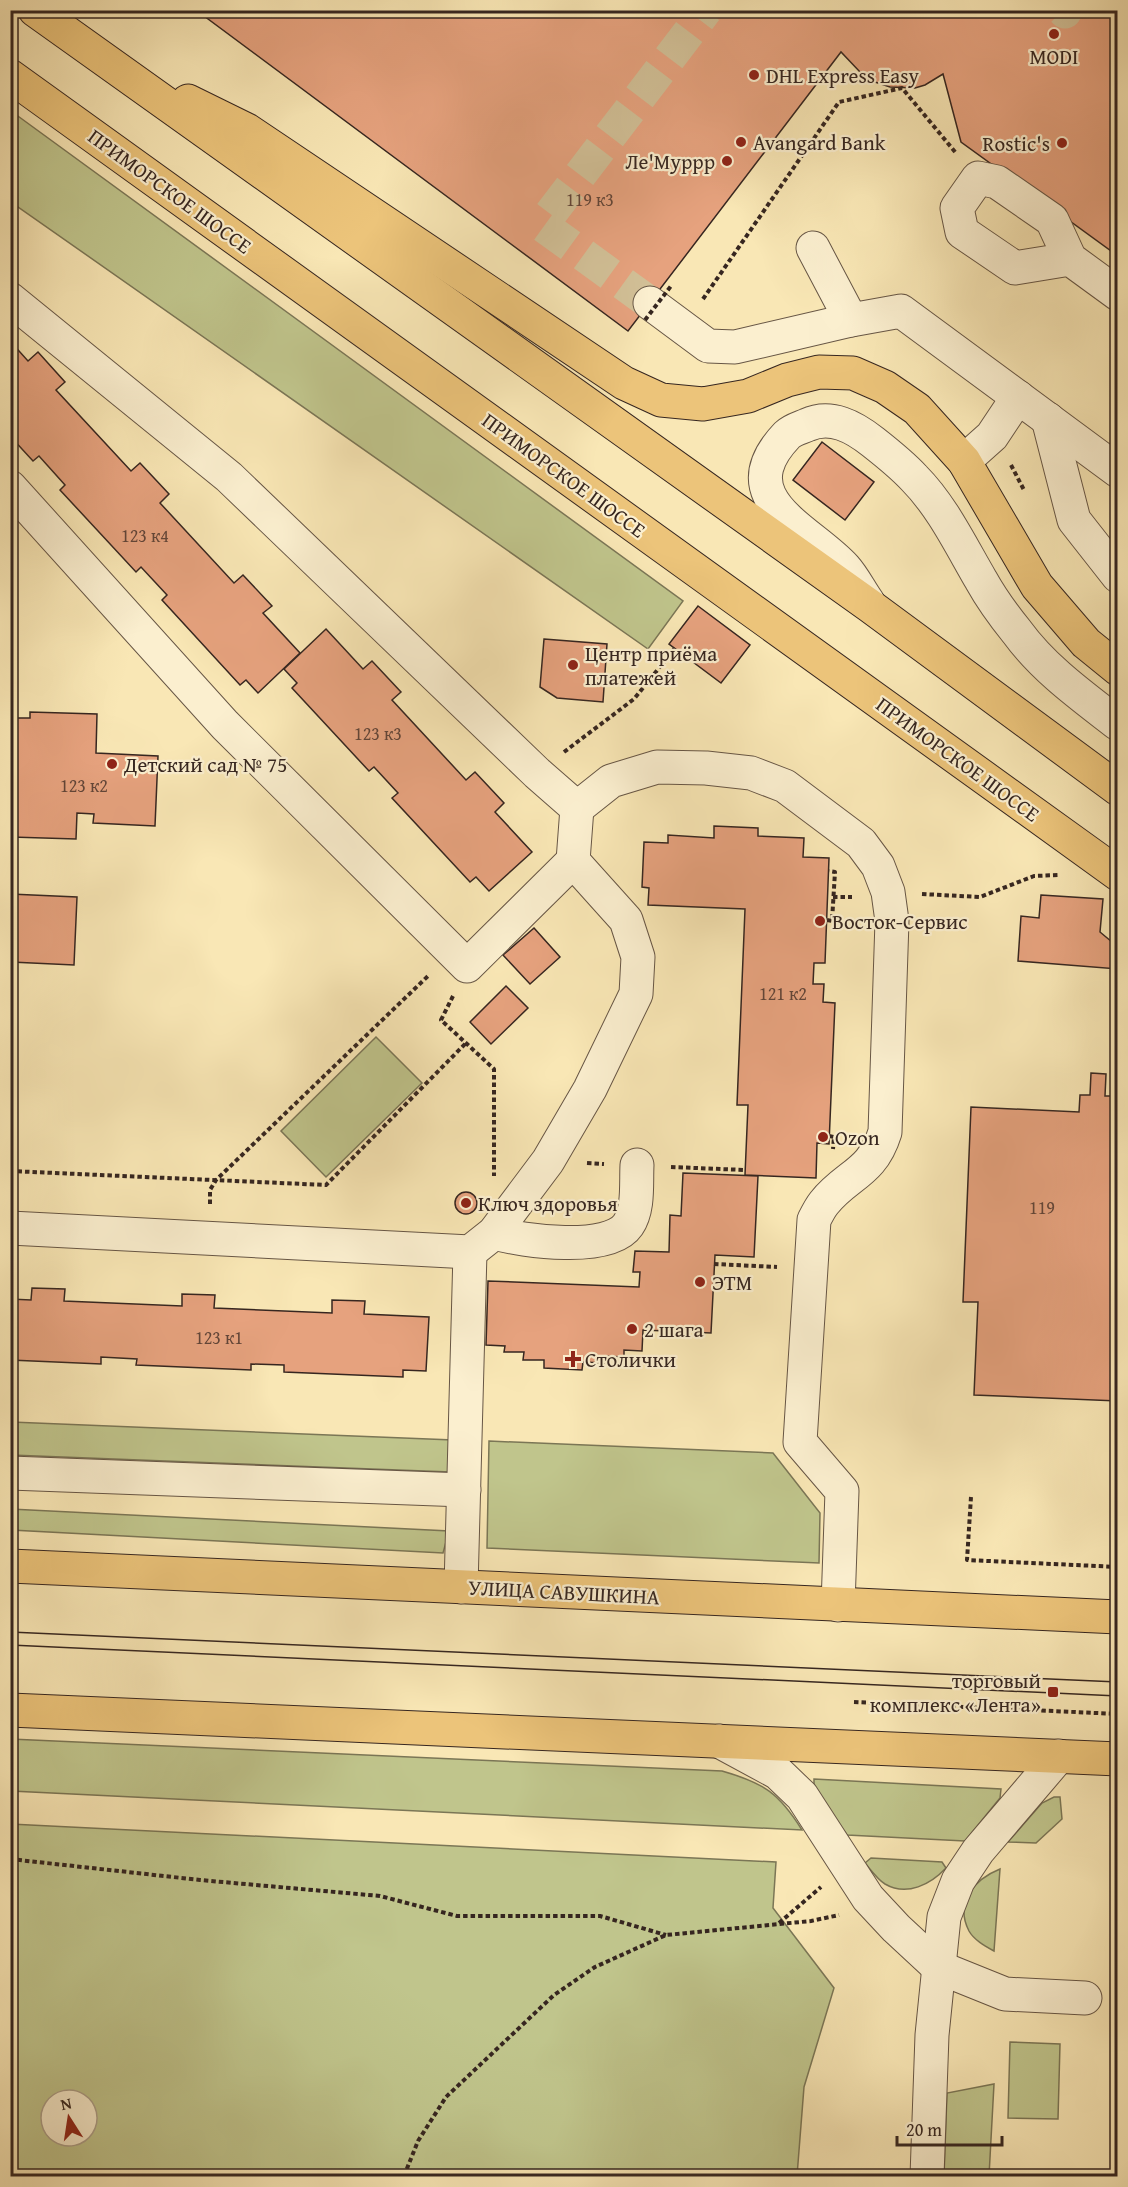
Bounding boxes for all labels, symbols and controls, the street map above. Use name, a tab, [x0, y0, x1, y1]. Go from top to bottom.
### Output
marker: MODI	[1047, 27, 1061, 41]
place label: MODI	[1029, 41, 1079, 72]
place label: DHL Express Easy	[766, 60, 920, 91]
marker: DHL Express Easy	[747, 68, 761, 82]
street label: ПРИМОРСКОЕ ШОССЕ	[82, 121, 259, 261]
place label: Avangard Bank	[753, 127, 886, 158]
place label: Rostic's	[982, 128, 1050, 159]
marker: Avangard Bank	[734, 135, 748, 149]
marker: Rostic's	[1055, 136, 1069, 150]
place label: Ле'Муррр	[625, 146, 715, 177]
marker: Ле'Муррр	[720, 154, 734, 168]
house number: 119 к3	[566, 186, 614, 213]
street label: ПРИМОРСКОЕ ШОССЕ	[476, 405, 653, 545]
house number: 123 к4	[121, 522, 169, 549]
place label: Центр приёма платежей	[585, 638, 717, 693]
marker: Центр приёма платежей	[566, 658, 580, 672]
street label: ПРИМОРСКОЕ ШОССЕ	[870, 689, 1047, 829]
house number: 123 к3	[354, 720, 402, 747]
place label: Детский сад № 75	[123, 749, 287, 780]
marker: Детский сад № 75	[105, 757, 119, 771]
house number: 123 к2	[60, 772, 108, 799]
place label: Восток-Сервис	[832, 906, 968, 937]
marker: Восток-Сервис	[813, 914, 827, 928]
house number: 121 к2	[759, 980, 807, 1007]
place label: Ozon	[835, 1122, 880, 1153]
marker: Ozon	[816, 1130, 830, 1144]
place label: Ключ здоровья	[478, 1188, 618, 1219]
house number: 119	[1029, 1194, 1055, 1221]
marker: Ключ здоровья	[459, 1196, 473, 1210]
place label: ЭТМ	[712, 1267, 752, 1298]
marker: ЭТМ	[693, 1275, 707, 1289]
place label: 2 шага	[644, 1314, 704, 1345]
marker: 2 шага	[625, 1322, 639, 1336]
house number: 123 к1	[195, 1324, 243, 1351]
place label: Столички	[585, 1344, 676, 1375]
marker: Столички	[566, 1352, 580, 1366]
street label: УЛИЦА САВУШКИНА	[468, 1572, 661, 1612]
place label: торговый комплекс «Лента»	[870, 1665, 1041, 1720]
marker: торговый комплекс «Лента»	[1046, 1685, 1060, 1699]
north arrow	[39, 2088, 99, 2148]
text: N	[58, 2090, 74, 2116]
scale bar	[897, 2109, 1002, 2147]
text: 20 m	[906, 2116, 942, 2143]

